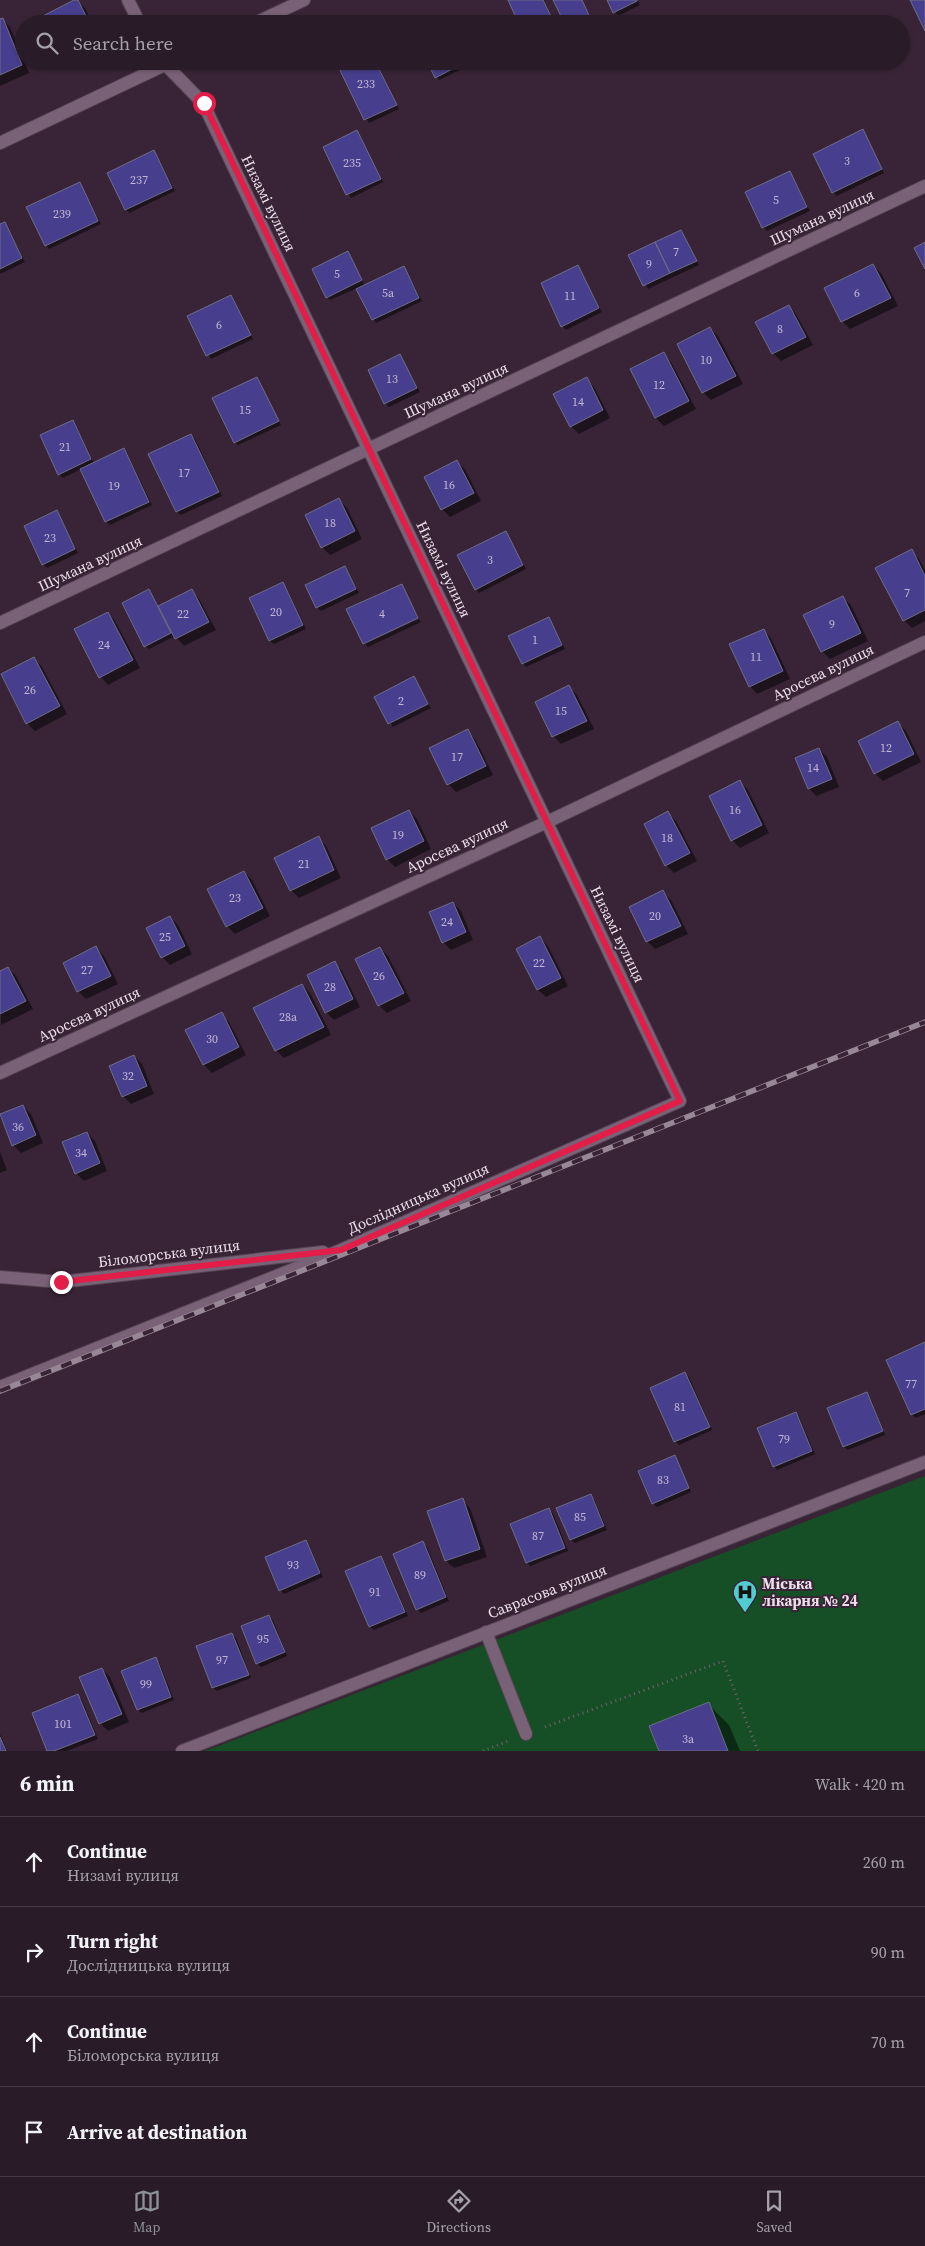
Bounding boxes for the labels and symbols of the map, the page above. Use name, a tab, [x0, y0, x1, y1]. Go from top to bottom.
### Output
house number: 233	[357, 76, 375, 92]
route start	[193, 92, 216, 115]
street label: Низамі вулиця	[237, 151, 301, 255]
house number: 3	[844, 153, 850, 169]
house number: 235	[343, 155, 361, 171]
house number: 237	[130, 172, 148, 188]
street label: Шумана вулиця	[767, 184, 877, 250]
house number: 5	[773, 192, 779, 208]
house number: 239	[53, 206, 71, 222]
house number: 7	[673, 244, 679, 260]
house number: 9	[646, 256, 652, 272]
house number: 5	[334, 266, 340, 282]
house number: 5а	[382, 285, 395, 301]
house number: 6	[854, 285, 860, 301]
house number: 11	[564, 288, 576, 304]
house number: 6	[216, 317, 222, 333]
house number: 8	[777, 321, 783, 337]
house number: 10	[700, 352, 712, 368]
street label: Шумана вулиця	[401, 357, 511, 423]
house number: 13	[386, 371, 398, 387]
house number: 12	[653, 377, 665, 393]
house number: 14	[572, 394, 584, 410]
house number: 15	[239, 402, 251, 418]
house number: 21	[59, 439, 71, 455]
house number: 17	[178, 465, 190, 481]
house number: 16	[443, 477, 455, 493]
house number: 19	[108, 478, 120, 494]
house number: 18	[324, 515, 336, 531]
street label: Низамі вулиця	[412, 517, 476, 621]
street label: Шумана вулиця	[35, 530, 145, 596]
house number: 23	[44, 530, 56, 546]
house number: 3	[487, 552, 493, 568]
house number: 7	[904, 585, 910, 601]
house number: 20	[270, 604, 282, 620]
house number: 22	[177, 606, 189, 622]
house number: 4	[379, 606, 385, 622]
house number: 9	[829, 616, 835, 632]
house number: 1	[532, 632, 538, 648]
house number: 24	[98, 637, 110, 653]
street label: Аросєва вулиця	[769, 638, 877, 706]
house number: 11	[750, 649, 762, 665]
house number: 26	[24, 682, 36, 698]
house number: 2	[398, 693, 404, 709]
house number: 15	[555, 703, 567, 719]
house number: 12	[880, 740, 892, 756]
house number: 17	[451, 749, 463, 765]
house number: 14	[807, 760, 819, 776]
house number: 16	[729, 802, 741, 818]
street label: Аросєва вулиця	[403, 812, 511, 878]
house number: 19	[392, 827, 404, 843]
house number: 18	[661, 830, 673, 846]
house number: 21	[298, 856, 310, 872]
street label: Низамі вулиця	[586, 882, 650, 986]
house number: 23	[229, 890, 241, 906]
house number: 20	[649, 908, 661, 924]
house number: 24	[441, 914, 453, 930]
house number: 25	[159, 929, 171, 945]
house number: 22	[533, 955, 545, 971]
house number: 27	[81, 962, 93, 978]
house number: 26	[373, 968, 385, 984]
house number: 28	[324, 979, 336, 995]
street label: Аросєва вулиця	[35, 981, 143, 1047]
house number: 28а	[279, 1009, 298, 1025]
house number: 30	[206, 1031, 218, 1047]
house number: 32	[122, 1068, 134, 1084]
house number: 36	[12, 1119, 24, 1135]
house number: 34	[75, 1145, 87, 1161]
street label: Дослідницька вулиця	[344, 1157, 492, 1239]
street label: Біломорська вулиця	[97, 1234, 241, 1272]
route end	[50, 1271, 73, 1294]
house number: 77	[905, 1376, 917, 1392]
house number: 81	[674, 1399, 686, 1415]
house number: 79	[778, 1431, 790, 1447]
house number: 83	[657, 1472, 669, 1488]
house number: 85	[574, 1509, 586, 1525]
house number: 87	[532, 1528, 544, 1544]
house number: 93	[287, 1557, 299, 1573]
street label: Саврасова вулиця	[484, 1559, 610, 1623]
house number: 89	[414, 1567, 426, 1583]
place label: Міська лікарня № 24	[762, 1573, 858, 1611]
hospital icon: Міська лікарня № 24	[732, 1579, 758, 1613]
house number: 91	[369, 1584, 381, 1600]
house number: 95	[257, 1631, 269, 1647]
house number: 97	[216, 1652, 228, 1668]
house number: 99	[140, 1676, 152, 1692]
house number: 101	[54, 1716, 72, 1732]
house number: 3а	[682, 1731, 695, 1747]

